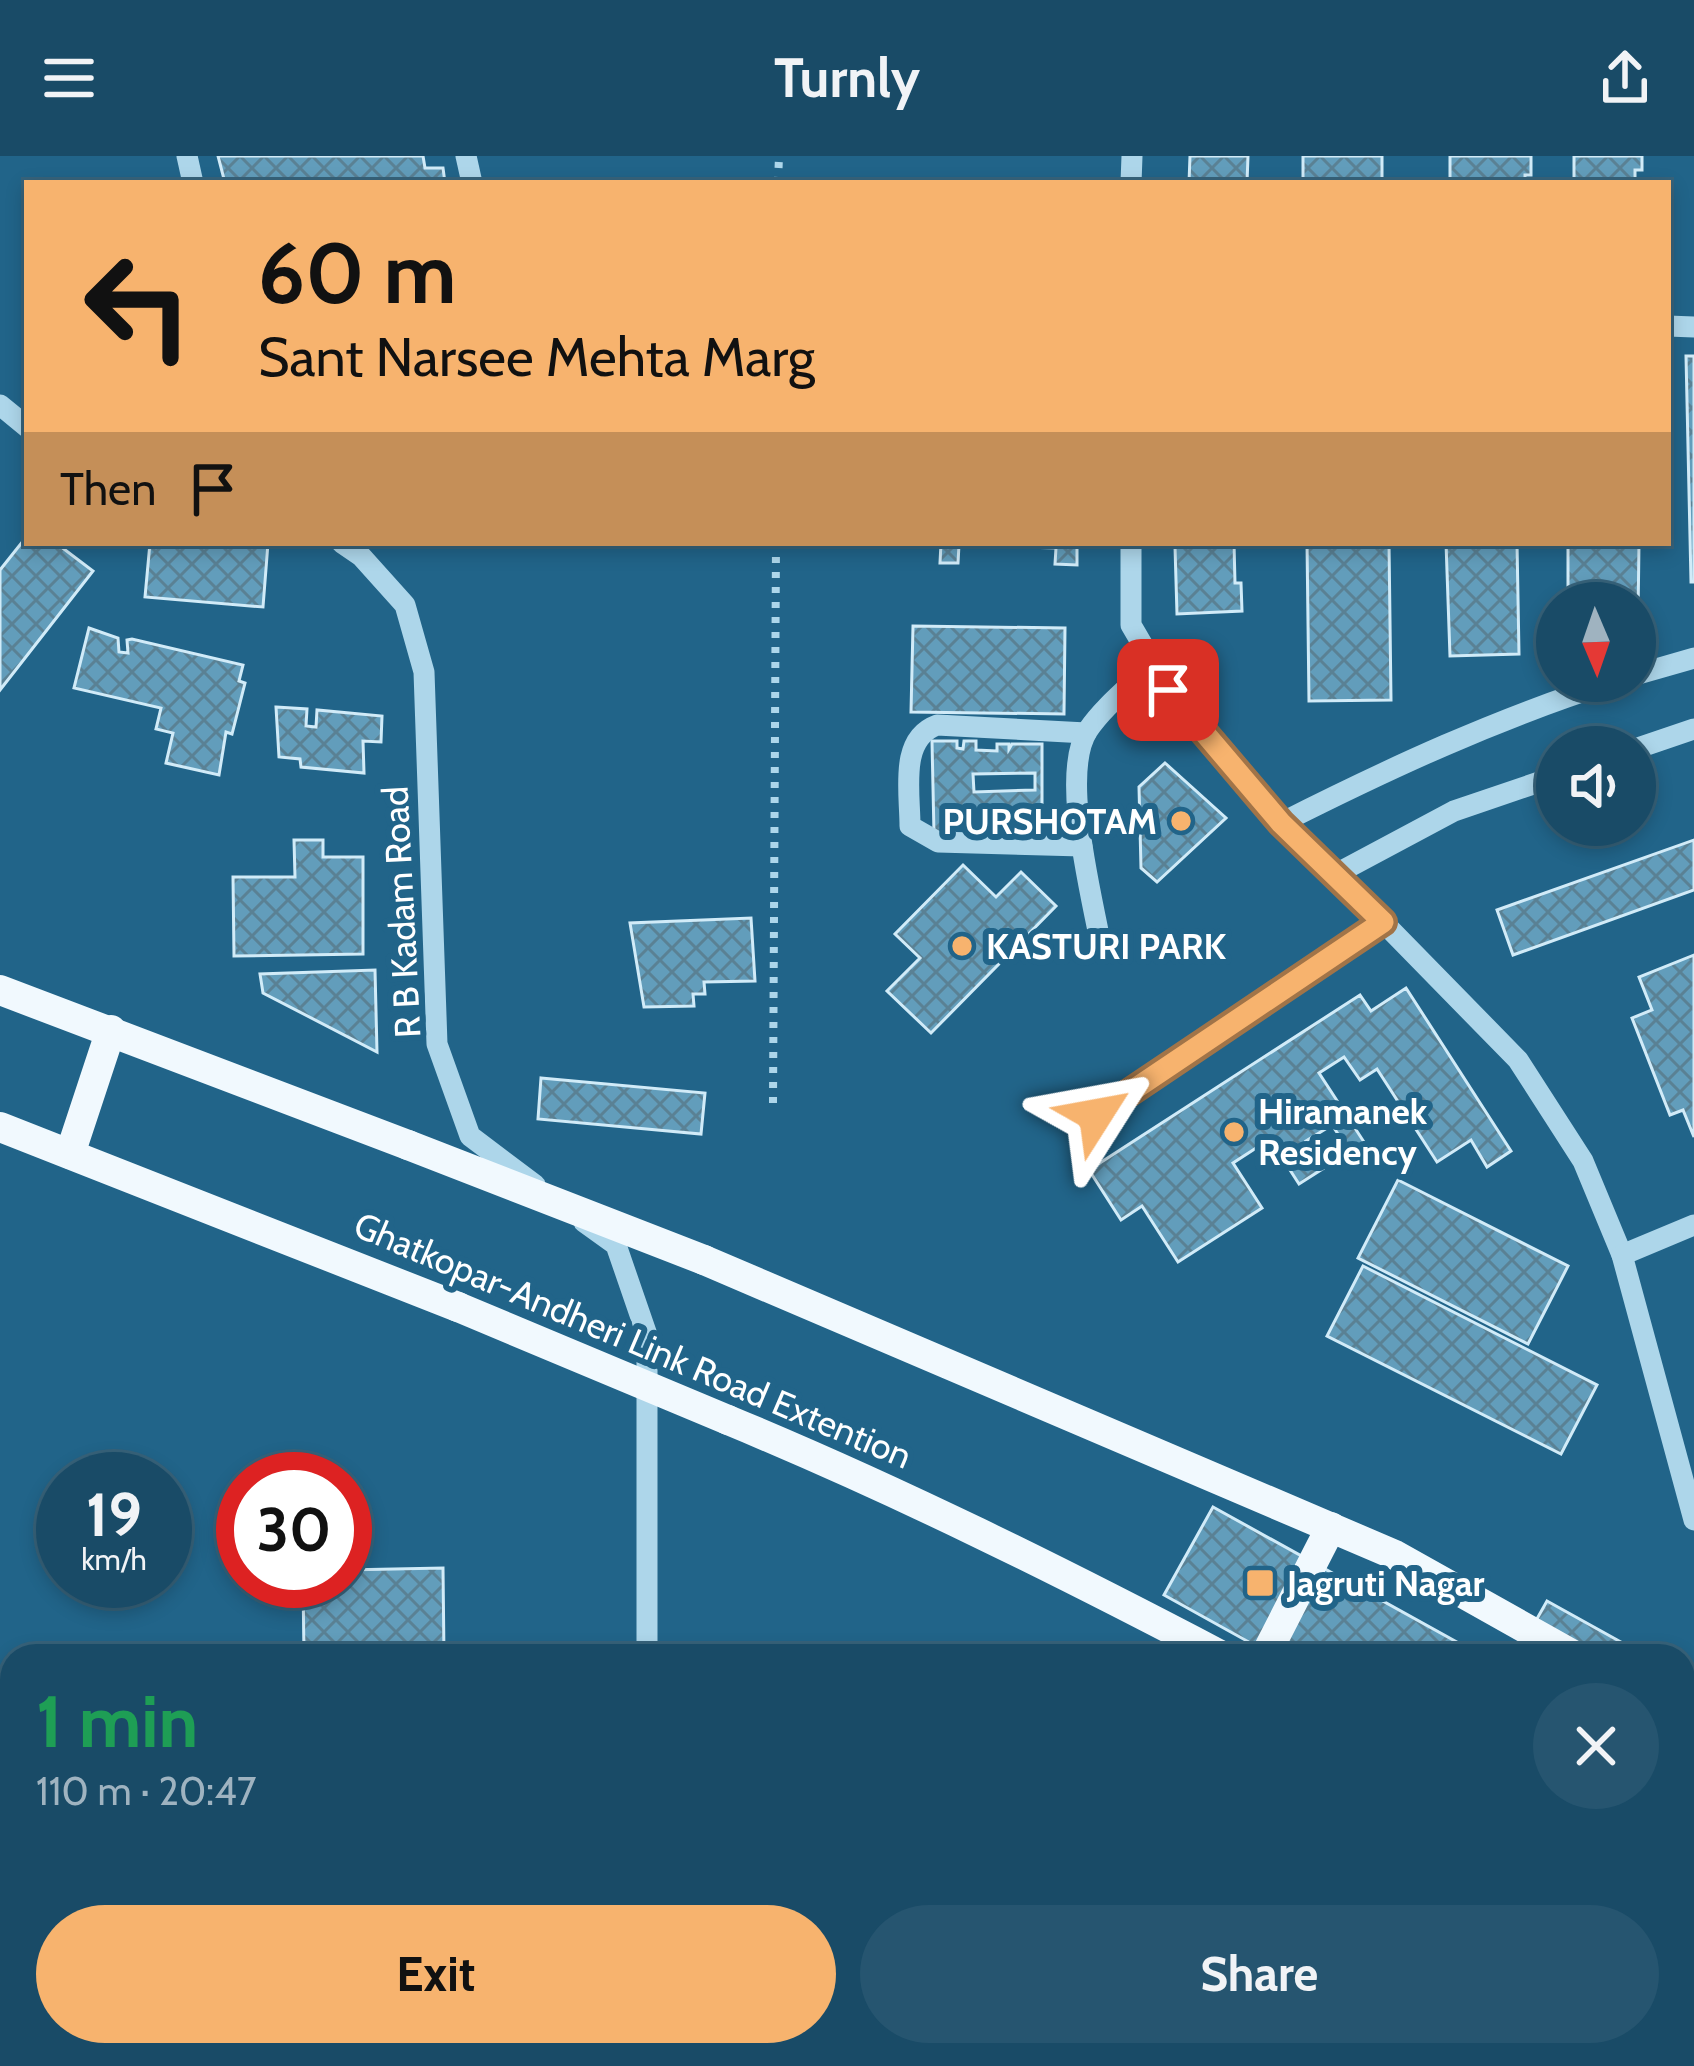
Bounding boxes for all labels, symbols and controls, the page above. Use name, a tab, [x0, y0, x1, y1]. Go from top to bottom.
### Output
icon: menu	[36, 45, 102, 111]
text: Turnly	[774, 45, 920, 111]
icon: share	[1592, 45, 1658, 111]
text: 60 m	[258, 222, 456, 324]
icon: left	[60, 228, 216, 384]
text: Sant Narsee Mehta Marg	[258, 324, 815, 390]
icon: arrive	[180, 456, 246, 522]
text: Then	[60, 462, 156, 516]
north arrow	[1536, 582, 1656, 702]
map controls	[1536, 582, 1656, 846]
pin	[1117, 639, 1219, 741]
icon: arrive	[1135, 657, 1201, 723]
button: sound	[1536, 726, 1656, 846]
street label: R B Kadam Road	[372, 785, 430, 1039]
place label: PURSHOTAM	[943, 799, 1157, 843]
marker: PURSHOTAM	[1168, 808, 1194, 834]
place label: KASTURI PARK	[986, 924, 1227, 968]
marker: KASTURI PARK	[949, 933, 975, 959]
position arrow	[1033, 1052, 1159, 1178]
place label: Hiramanek Residency	[1258, 1089, 1428, 1174]
marker: Hiramanek Residency	[1221, 1119, 1247, 1145]
street label: Ghatkopar-Andheri Link Road Extention	[348, 1202, 918, 1478]
speed limit sign: 30	[216, 1452, 372, 1608]
text: 19	[86, 1478, 142, 1551]
text: km/h	[81, 1541, 147, 1578]
place label: Jagruti Nagar	[1286, 1561, 1485, 1605]
marker: Jagruti Nagar	[1244, 1567, 1276, 1599]
text: 1 min	[36, 1678, 198, 1765]
button: close	[1533, 1683, 1659, 1809]
text: 110 m · 20:47	[36, 1767, 256, 1815]
button: Exit	[36, 1905, 836, 2043]
button: Share	[860, 1905, 1659, 2043]

